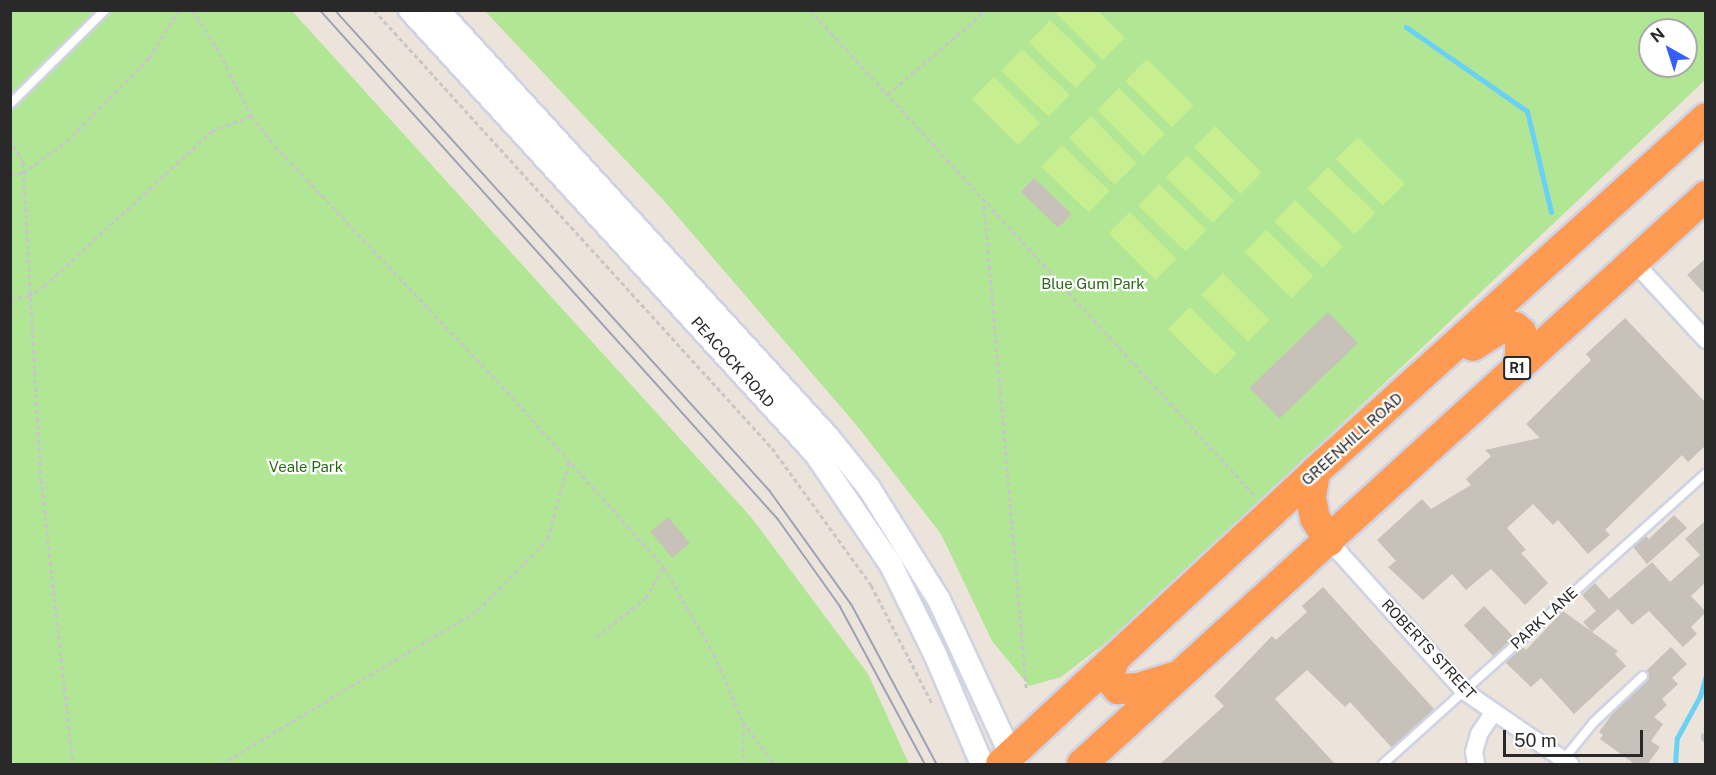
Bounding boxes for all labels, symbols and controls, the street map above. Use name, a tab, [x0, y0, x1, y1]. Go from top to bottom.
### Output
north arrow	[1638, 18, 1698, 78]
text: N	[1647, 24, 1668, 47]
park label: Blue Gum Park	[1041, 275, 1145, 293]
street label: PEACOCK ROAD	[688, 313, 778, 411]
road number: R1	[1502, 357, 1532, 379]
street label: GREENHILL ROAD	[1298, 389, 1406, 489]
park label: Veale Park	[269, 458, 343, 476]
street label: PARK LANE	[1507, 583, 1581, 653]
street label: ROBERTS STREET	[1378, 595, 1480, 703]
scale bar	[1506, 718, 1646, 756]
text: 50 m	[1514, 730, 1557, 751]

